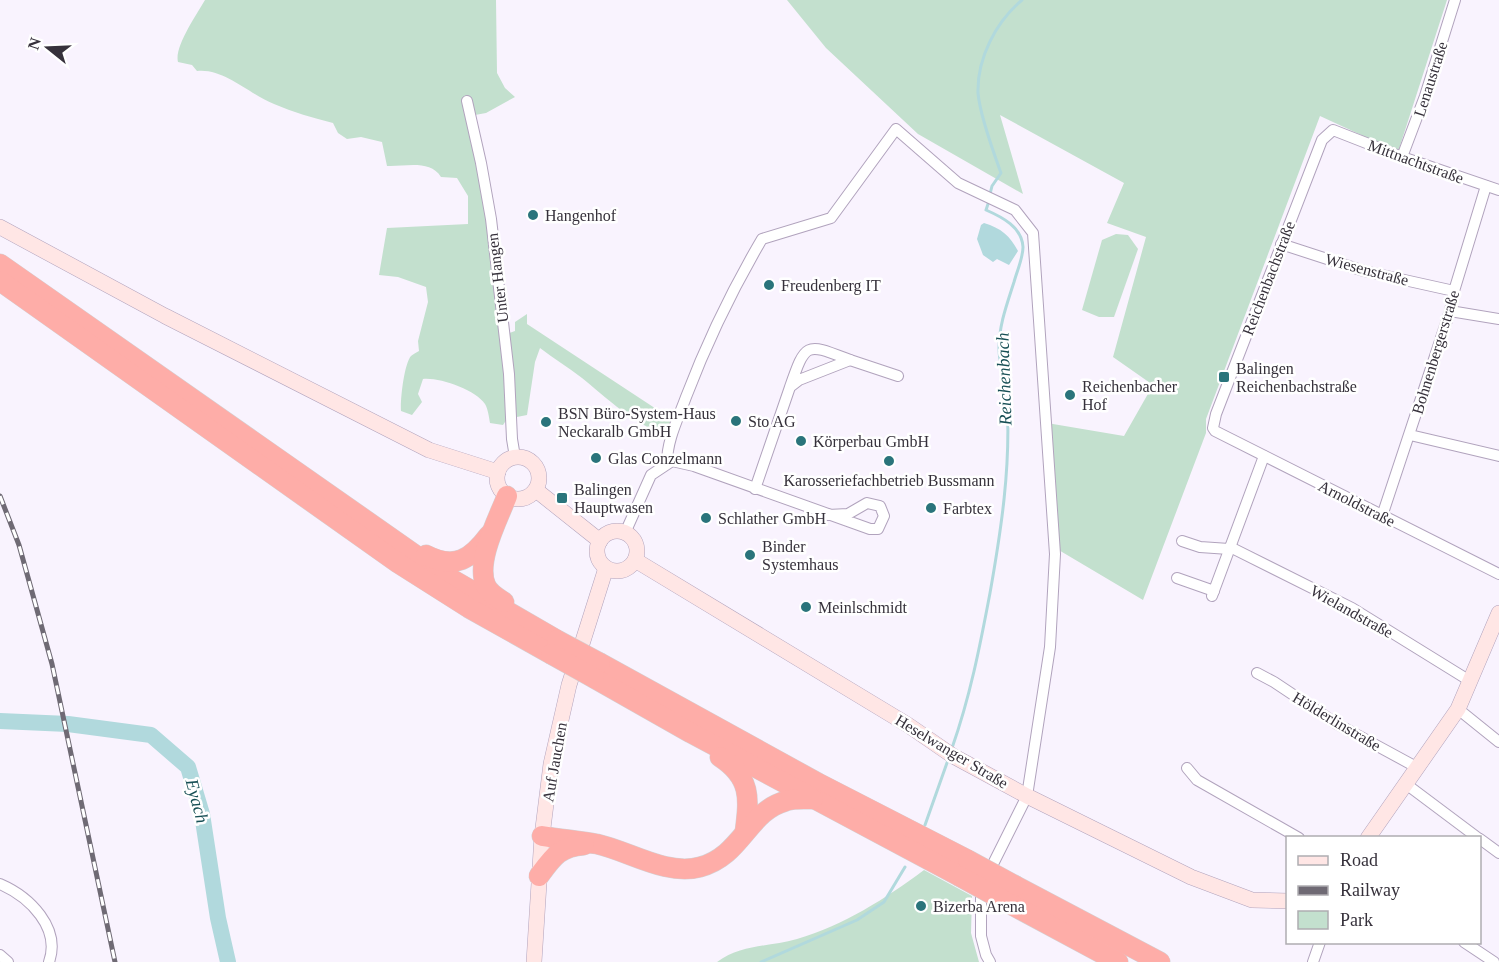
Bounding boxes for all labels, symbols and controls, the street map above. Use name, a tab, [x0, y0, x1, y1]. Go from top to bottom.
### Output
north arrow	[18, 18, 78, 78]
text: N	[24, 35, 44, 52]
street label: Lenaustraße	[1410, 39, 1451, 119]
street label: Mittnachtstraße	[1366, 136, 1466, 187]
place label: Hangenhof	[545, 207, 617, 225]
marker: Hangenhof	[526, 208, 540, 222]
street label: Reichenbachstraße	[1239, 219, 1298, 338]
street label: Unter Hangen	[484, 232, 512, 324]
street label: Wiesenstraße	[1323, 250, 1410, 289]
place label: Freudenberg IT	[781, 277, 881, 295]
marker: Freudenberg IT	[762, 278, 776, 292]
street label: Bohnenbergerstraße	[1409, 288, 1463, 416]
water label: Reichenbach	[992, 332, 1016, 427]
place label: Balingen Reichenbachstraße	[1236, 360, 1357, 395]
marker: Balingen Reichenbachstraße	[1217, 370, 1231, 384]
place label: Reichenbacher Hof	[1082, 378, 1178, 413]
marker: Reichenbacher Hof	[1063, 388, 1077, 402]
place label: BSN Büro-System-Haus Neckaralb GmbH	[558, 405, 716, 440]
place label: Sto AG	[748, 413, 796, 430]
marker: Sto AG	[729, 414, 743, 428]
marker: BSN Büro-System-Haus Neckaralb GmbH	[539, 415, 553, 429]
place label: Körperbau GmbH	[813, 433, 929, 451]
marker: Körperbau GmbH	[794, 434, 808, 448]
place label: Glas Conzelmann	[608, 450, 722, 467]
marker: Glas Conzelmann	[589, 451, 603, 465]
marker: Karosseriefachbetrieb Bussmann	[882, 454, 896, 468]
place label: Karosseriefachbetrieb Bussmann	[783, 472, 995, 489]
street label: Arnoldstraße	[1316, 477, 1398, 530]
place label: Balingen Hauptwasen	[574, 481, 653, 517]
marker: Balingen Hauptwasen	[555, 491, 569, 505]
place label: Farbtex	[943, 500, 992, 517]
marker: Farbtex	[924, 501, 938, 515]
place label: Schlather GmbH	[718, 510, 826, 527]
marker: Schlather GmbH	[699, 511, 713, 525]
place label: Binder Systemhaus	[762, 538, 838, 574]
marker: Binder Systemhaus	[743, 548, 757, 562]
street label: Wielandstraße	[1308, 582, 1396, 641]
place label: Meinlschmidt	[818, 599, 907, 616]
marker: Meinlschmidt	[799, 600, 813, 614]
street label: Hölderlinstraße	[1290, 689, 1384, 754]
street label: Heselwanger Straße	[892, 711, 1011, 793]
street label: Auf Jauchen	[539, 721, 570, 803]
water label: Eyach	[181, 776, 212, 825]
legend	[1286, 836, 1481, 944]
text: Road	[1340, 850, 1378, 870]
text: Railway	[1340, 880, 1400, 900]
place label: Bizerba Arena	[933, 898, 1025, 915]
marker: Bizerba Arena	[914, 899, 928, 913]
text: Park	[1340, 910, 1373, 930]

